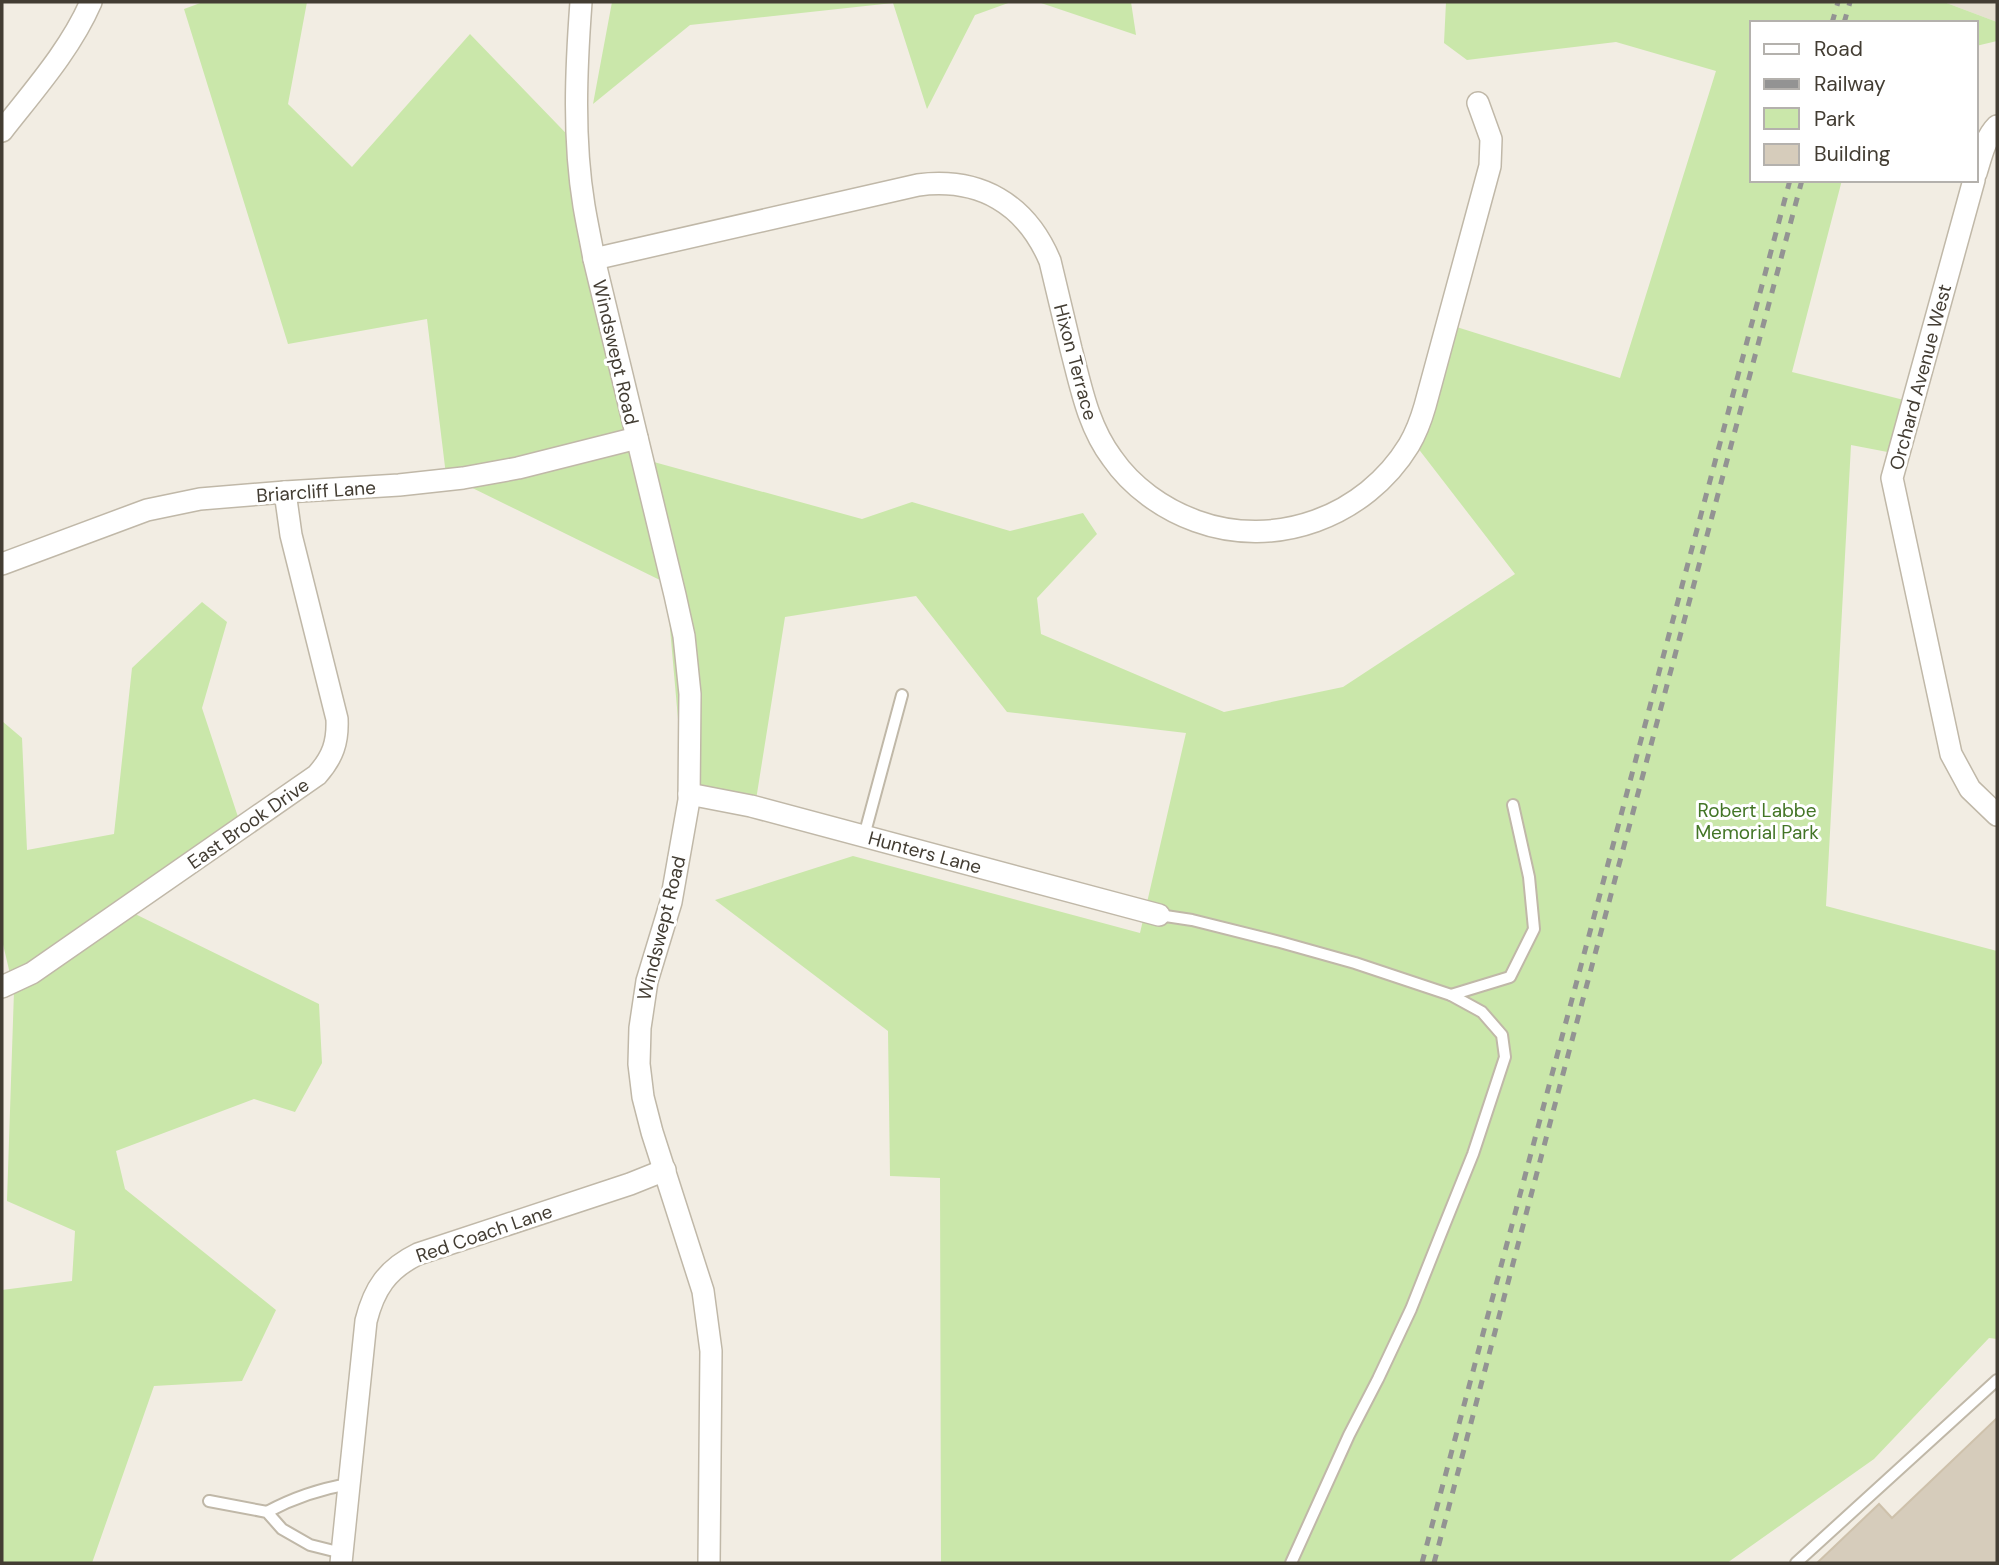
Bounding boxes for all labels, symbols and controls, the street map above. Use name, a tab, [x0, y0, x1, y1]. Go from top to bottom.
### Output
legend	[1750, 21, 1978, 182]
text: Road	[1814, 35, 1863, 63]
text: Railway	[1814, 70, 1886, 98]
text: Park	[1814, 105, 1856, 133]
text: Building	[1814, 140, 1891, 168]
street label: Windswept Road	[587, 277, 644, 427]
street label: Orchard Avenue West	[1884, 281, 1957, 473]
street label: Hixon Terrace	[1048, 301, 1103, 423]
street label: Briarcliff Lane	[255, 475, 377, 508]
street label: East Brook Drive	[183, 772, 314, 875]
park label: Robert Labbe Memorial Park	[1695, 798, 1819, 845]
street label: Hunters Lane	[865, 825, 984, 880]
street label: Windswept Road	[631, 853, 692, 1003]
street label: Red Coach Lane	[413, 1198, 556, 1269]

